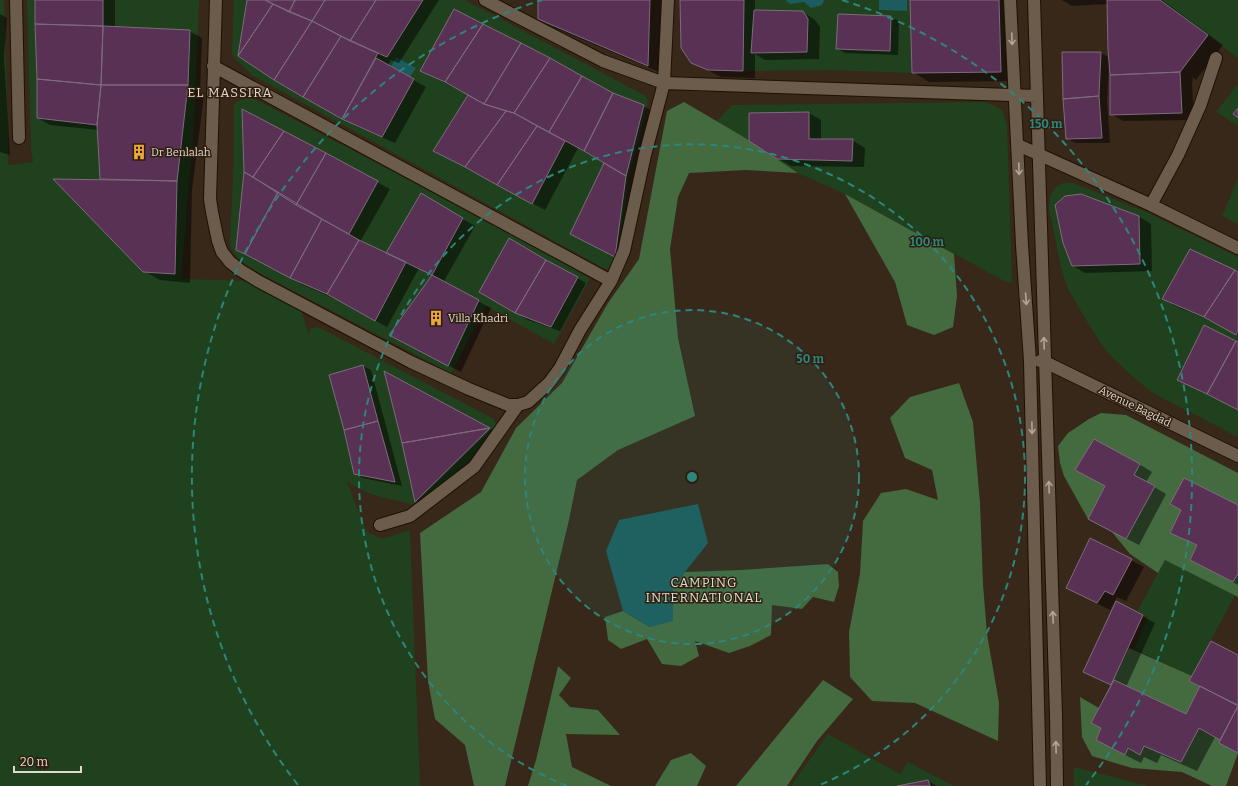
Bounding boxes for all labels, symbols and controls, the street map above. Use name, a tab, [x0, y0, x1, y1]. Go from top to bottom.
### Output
one-way arrow	[1008, 32, 1016, 45]
district label: EL MASSIRA	[187, 85, 273, 100]
text: 150 m	[1030, 117, 1063, 131]
building icon: Dr Benlalah	[130, 143, 148, 161]
place label: Dr Benlalah	[151, 146, 211, 159]
one-way arrow	[1015, 162, 1022, 175]
text: 100 m	[910, 235, 945, 249]
one-way arrow	[1022, 292, 1029, 305]
building icon: Villa Khadri	[427, 309, 445, 327]
place label: Villa Khadri	[448, 312, 509, 325]
one-way arrow	[1041, 337, 1048, 350]
text: 50 m	[796, 352, 824, 366]
street label: Avenue Bagdad	[1097, 383, 1173, 430]
one-way arrow	[1028, 421, 1036, 434]
centre of rings	[685, 470, 699, 484]
one-way arrow	[1045, 481, 1053, 494]
district label: CAMPING INTERNATIONAL	[645, 575, 763, 605]
one-way arrow	[1049, 611, 1057, 624]
one-way arrow	[1052, 741, 1060, 754]
scale bar	[14, 748, 81, 774]
text: 20 m	[20, 755, 49, 769]

